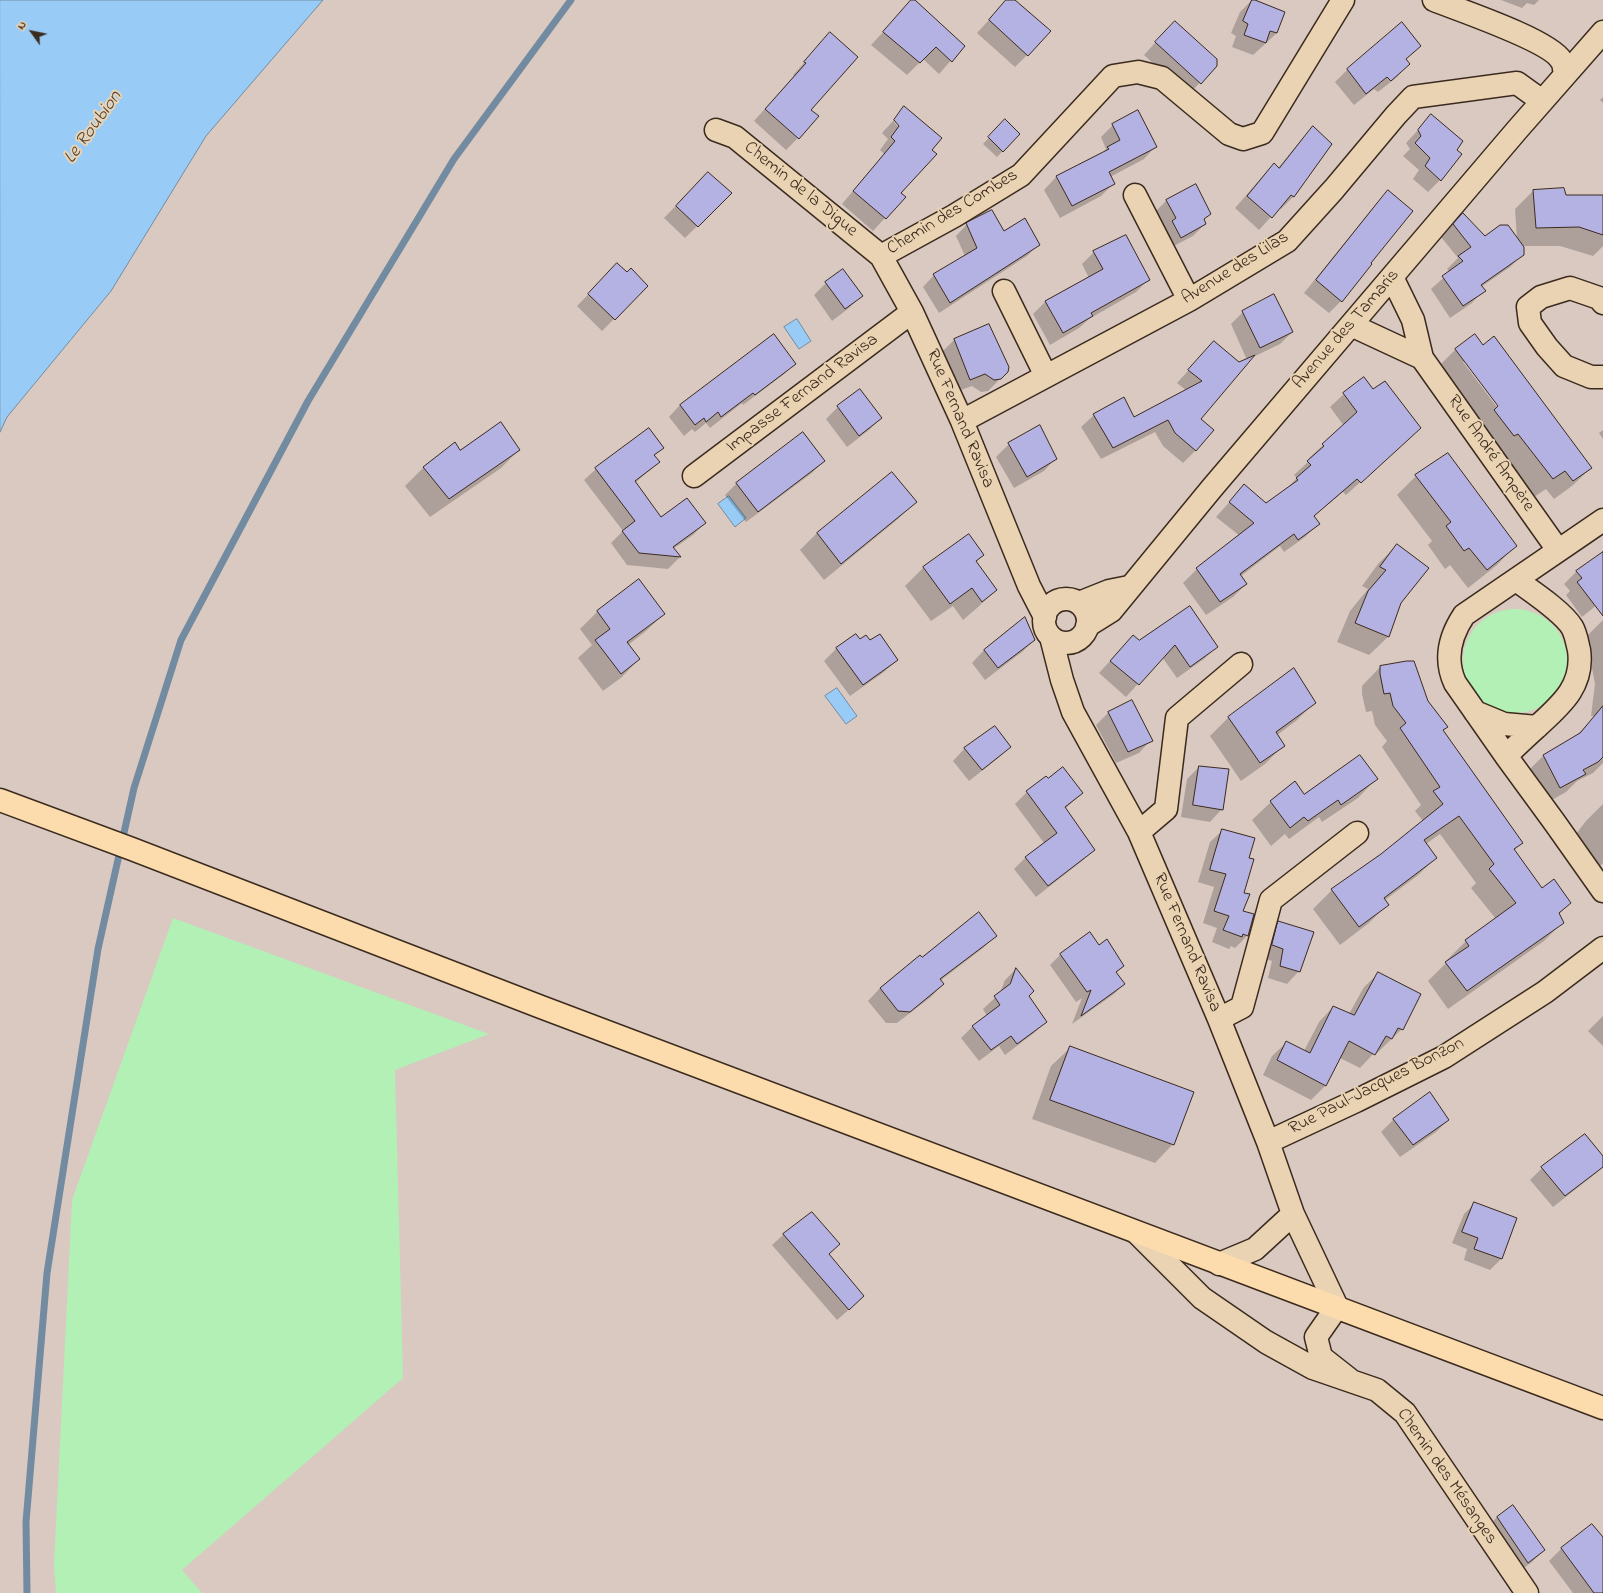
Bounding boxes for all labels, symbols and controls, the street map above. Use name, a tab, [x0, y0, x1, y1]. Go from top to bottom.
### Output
north arrow	[12, 12, 52, 52]
text: N	[13, 18, 31, 33]
water label: Le Roubion	[60, 87, 128, 169]
street label: Chemin de la Digue	[739, 138, 861, 242]
street label: Chemin des Combes	[884, 165, 1022, 261]
street label: Avenue des Lilas	[1179, 228, 1293, 310]
street label: Avenue des Tamaris	[1289, 266, 1405, 394]
street label: Impasse Fernand Ravisa	[723, 330, 883, 458]
street label: Rue Fernand Ravisa	[920, 346, 998, 492]
street label: Rue André Ampère	[1442, 391, 1538, 517]
street label: Rue Fernand Ravisa	[1147, 870, 1225, 1016]
street label: Rue Paul-Jacques Bonzon	[1286, 1033, 1468, 1141]
street label: Chemin des Mésanges	[1391, 1405, 1501, 1549]

